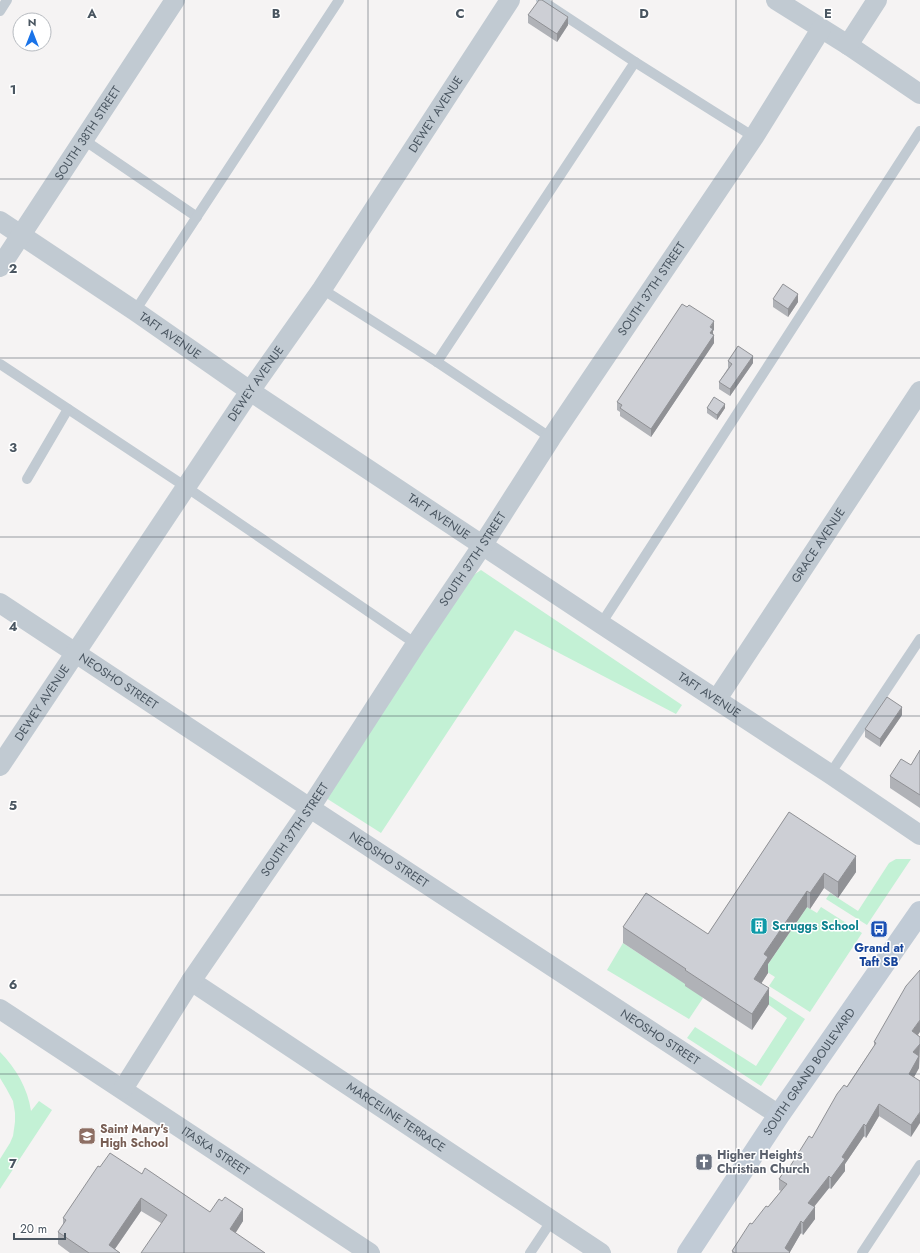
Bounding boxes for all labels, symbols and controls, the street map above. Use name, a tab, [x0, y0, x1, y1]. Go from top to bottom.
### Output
text: A	[86, 4, 97, 23]
text: B	[272, 4, 281, 23]
text: C	[455, 4, 465, 23]
text: D	[639, 4, 649, 23]
text: E	[824, 4, 832, 23]
north arrow	[12, 12, 52, 52]
text: N	[28, 14, 36, 30]
street label: DEWEY AVENUE	[404, 72, 467, 156]
text: 1	[10, 80, 16, 99]
street label: SOUTH 38TH STREET	[50, 82, 126, 184]
street label: SOUTH 37TH STREET	[613, 238, 690, 340]
text: 2	[9, 259, 17, 278]
street label: TAFT AVENUE	[135, 308, 205, 363]
street label: DEWEY AVENUE	[223, 342, 288, 425]
text: 3	[9, 438, 17, 457]
street label: TAFT AVENUE	[404, 489, 474, 544]
street label: GRACE AVENUE	[787, 504, 850, 587]
street label: SOUTH 37TH STREET	[435, 508, 511, 610]
text: 4	[8, 617, 18, 636]
street label: NEOSHO STREET	[75, 649, 162, 714]
street label: DEWEY AVENUE	[10, 661, 74, 745]
street label: TAFT AVENUE	[674, 668, 744, 722]
street label: SOUTH 37TH STREET	[256, 779, 333, 880]
text: 5	[9, 796, 17, 815]
street label: NEOSHO STREET	[346, 827, 432, 892]
building icon: Scruggs School	[749, 916, 769, 936]
place label: Scruggs School	[772, 917, 859, 935]
bus stop icon: Grand at Taft SB	[869, 919, 889, 939]
place label: Grand at Taft SB	[854, 939, 904, 971]
text: 6	[9, 975, 18, 994]
street label: SOUTH GRAND BOULEVARD	[759, 1004, 860, 1139]
street label: NEOSHO STREET	[617, 1005, 704, 1070]
street label: MARCELINE TERRACE	[343, 1078, 449, 1156]
place label: Saint Mary's High School	[100, 1120, 169, 1152]
street label: ITASKA STREET	[178, 1122, 253, 1180]
school or university icon: Saint Mary's High School	[77, 1126, 97, 1146]
place label: Higher Heights Christian Church	[717, 1146, 810, 1178]
church icon: Higher Heights Christian Church	[694, 1152, 714, 1172]
text: 7	[9, 1154, 17, 1173]
scale bar	[14, 1215, 65, 1241]
text: 20 m	[20, 1220, 47, 1238]

